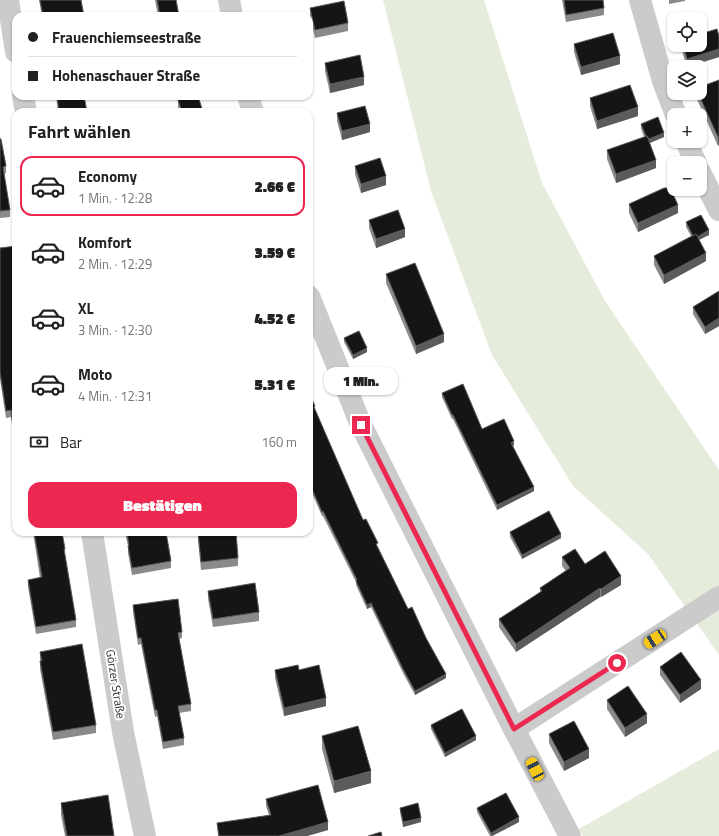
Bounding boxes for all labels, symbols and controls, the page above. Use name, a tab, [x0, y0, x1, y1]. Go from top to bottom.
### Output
map controls	[667, 12, 707, 196]
button: locate	[667, 12, 707, 52]
text: Frauenchiemseestraße	[52, 26, 201, 49]
button: layers	[667, 60, 707, 100]
text: Hohenaschauer Straße	[52, 64, 200, 87]
button: +	[667, 108, 707, 148]
text: Fahrt wählen	[28, 118, 131, 145]
button: −	[667, 156, 707, 196]
text: Economy	[78, 165, 137, 188]
icon: car	[30, 168, 66, 204]
text: 2.66 €	[255, 175, 295, 198]
text: 1 Min. · 12:28	[78, 188, 152, 208]
text: Komfort	[78, 231, 132, 254]
icon: car	[30, 234, 66, 270]
text: 3.59 €	[255, 241, 295, 264]
text: 2 Min. · 12:29	[78, 254, 152, 274]
text: XL	[78, 297, 94, 320]
icon: car	[30, 300, 66, 336]
text: 4.52 €	[255, 307, 295, 330]
text: 3 Min. · 12:30	[78, 320, 152, 340]
text: Moto	[78, 363, 112, 386]
icon: car	[30, 366, 66, 402]
callout: 1 Min.	[324, 367, 398, 395]
text: 1 Min.	[343, 371, 379, 391]
text: 5.31 €	[255, 373, 295, 396]
text: 4 Min. · 12:31	[78, 386, 152, 406]
route end	[352, 416, 370, 434]
icon: cash	[28, 431, 50, 453]
text: Bar	[60, 431, 82, 454]
text: 160 m	[261, 432, 297, 452]
button: Bestätigen	[28, 482, 297, 528]
car	[642, 627, 668, 651]
street label: Görzer Straße	[101, 648, 131, 720]
route start	[608, 654, 626, 672]
car	[524, 756, 546, 782]

